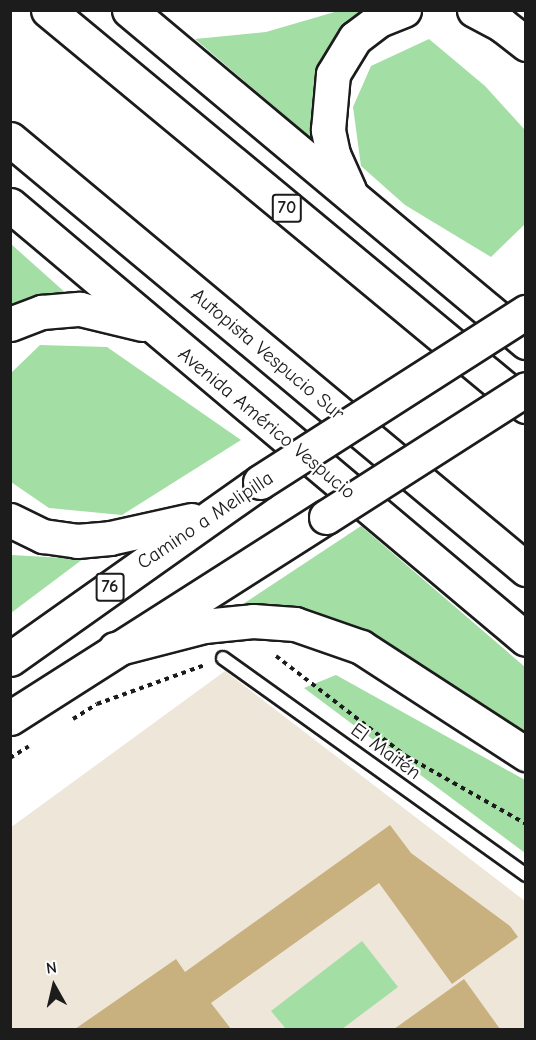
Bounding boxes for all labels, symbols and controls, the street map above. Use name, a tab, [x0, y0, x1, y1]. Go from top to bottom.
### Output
road number: 70	[270, 193, 304, 223]
street label: Autopista Vespucio Sur	[187, 283, 349, 425]
street label: Avenida Américo Vespucio	[174, 342, 360, 504]
street label: Camino a Melipilla	[132, 466, 278, 574]
road number: 76	[95, 572, 125, 602]
street label: El Maitén	[346, 717, 426, 785]
north arrow	[24, 956, 84, 1016]
text: N	[45, 959, 58, 978]

